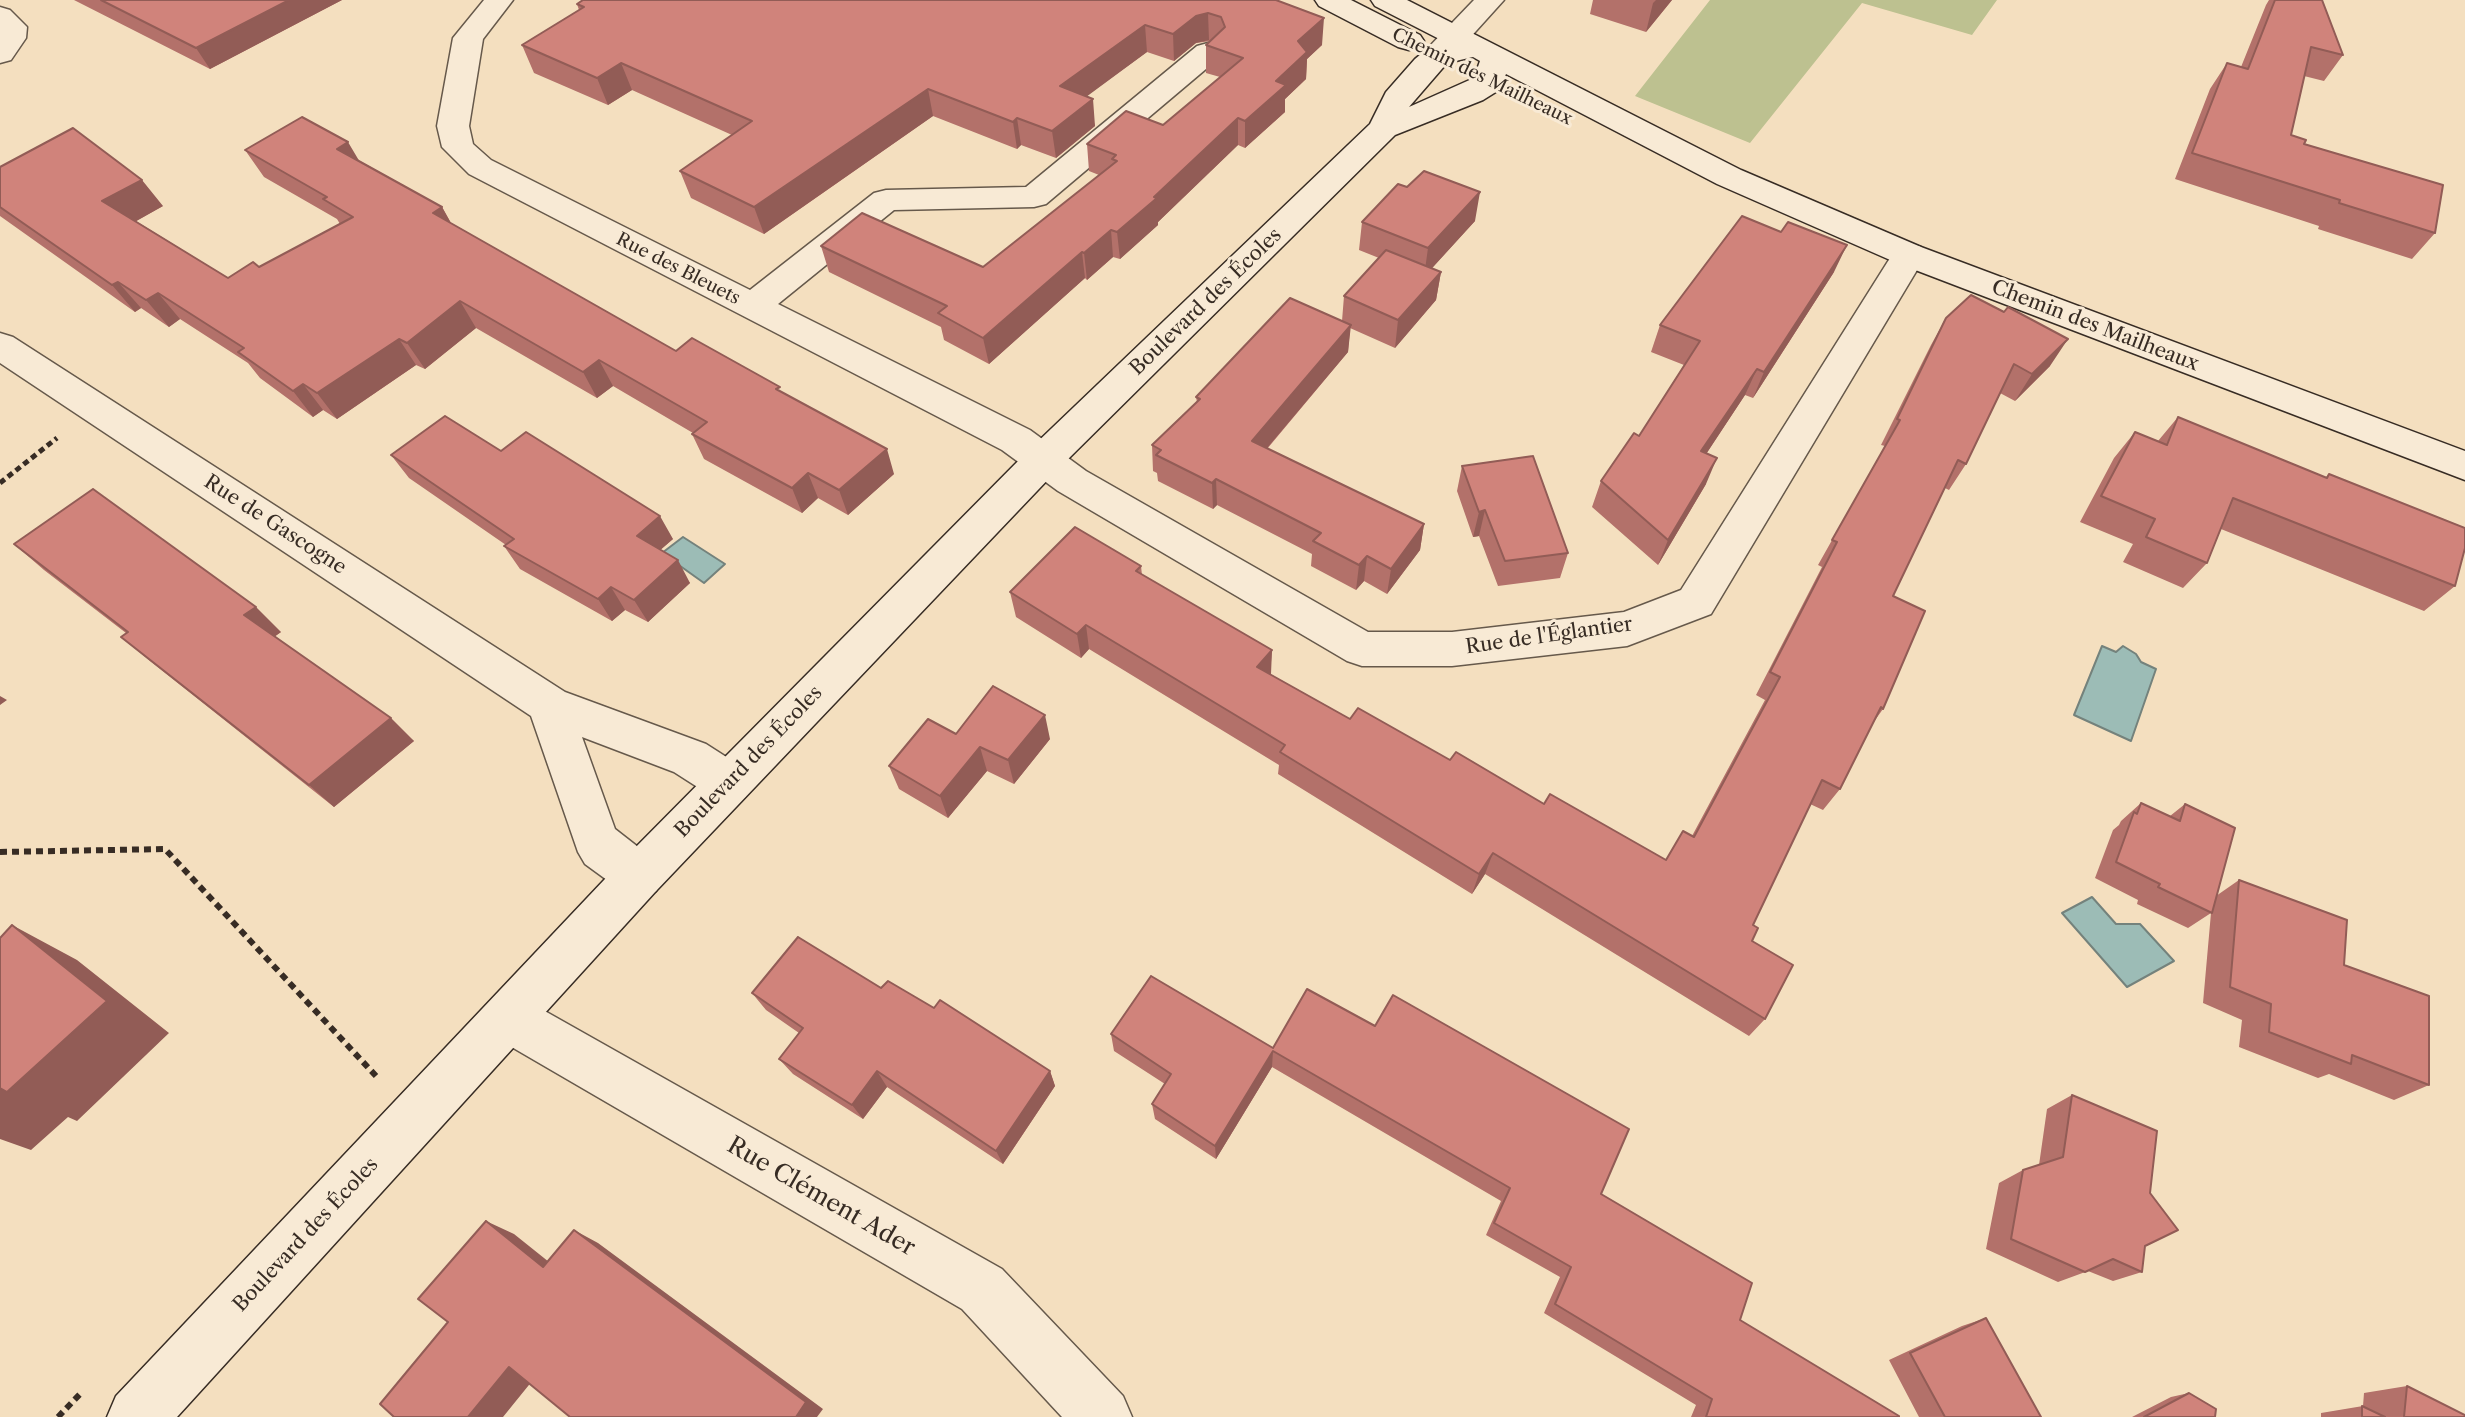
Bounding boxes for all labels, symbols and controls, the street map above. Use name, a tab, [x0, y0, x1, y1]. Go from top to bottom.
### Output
street label: Chemin des Mailheaux	[1388, 24, 1576, 130]
street label: Boulevard des Écoles	[1125, 223, 1287, 381]
street label: Rue des Bleuets	[612, 228, 744, 310]
street label: Chemin des Mailheaux	[1988, 275, 2202, 377]
street label: Rue de Gascogne	[199, 470, 351, 580]
street label: Rue de l'Églantier	[1464, 612, 1634, 660]
street label: Boulevard des Écoles	[670, 681, 828, 843]
street label: Rue Clément Ader	[722, 1131, 920, 1263]
street label: Boulevard des Écoles	[228, 1153, 384, 1317]

